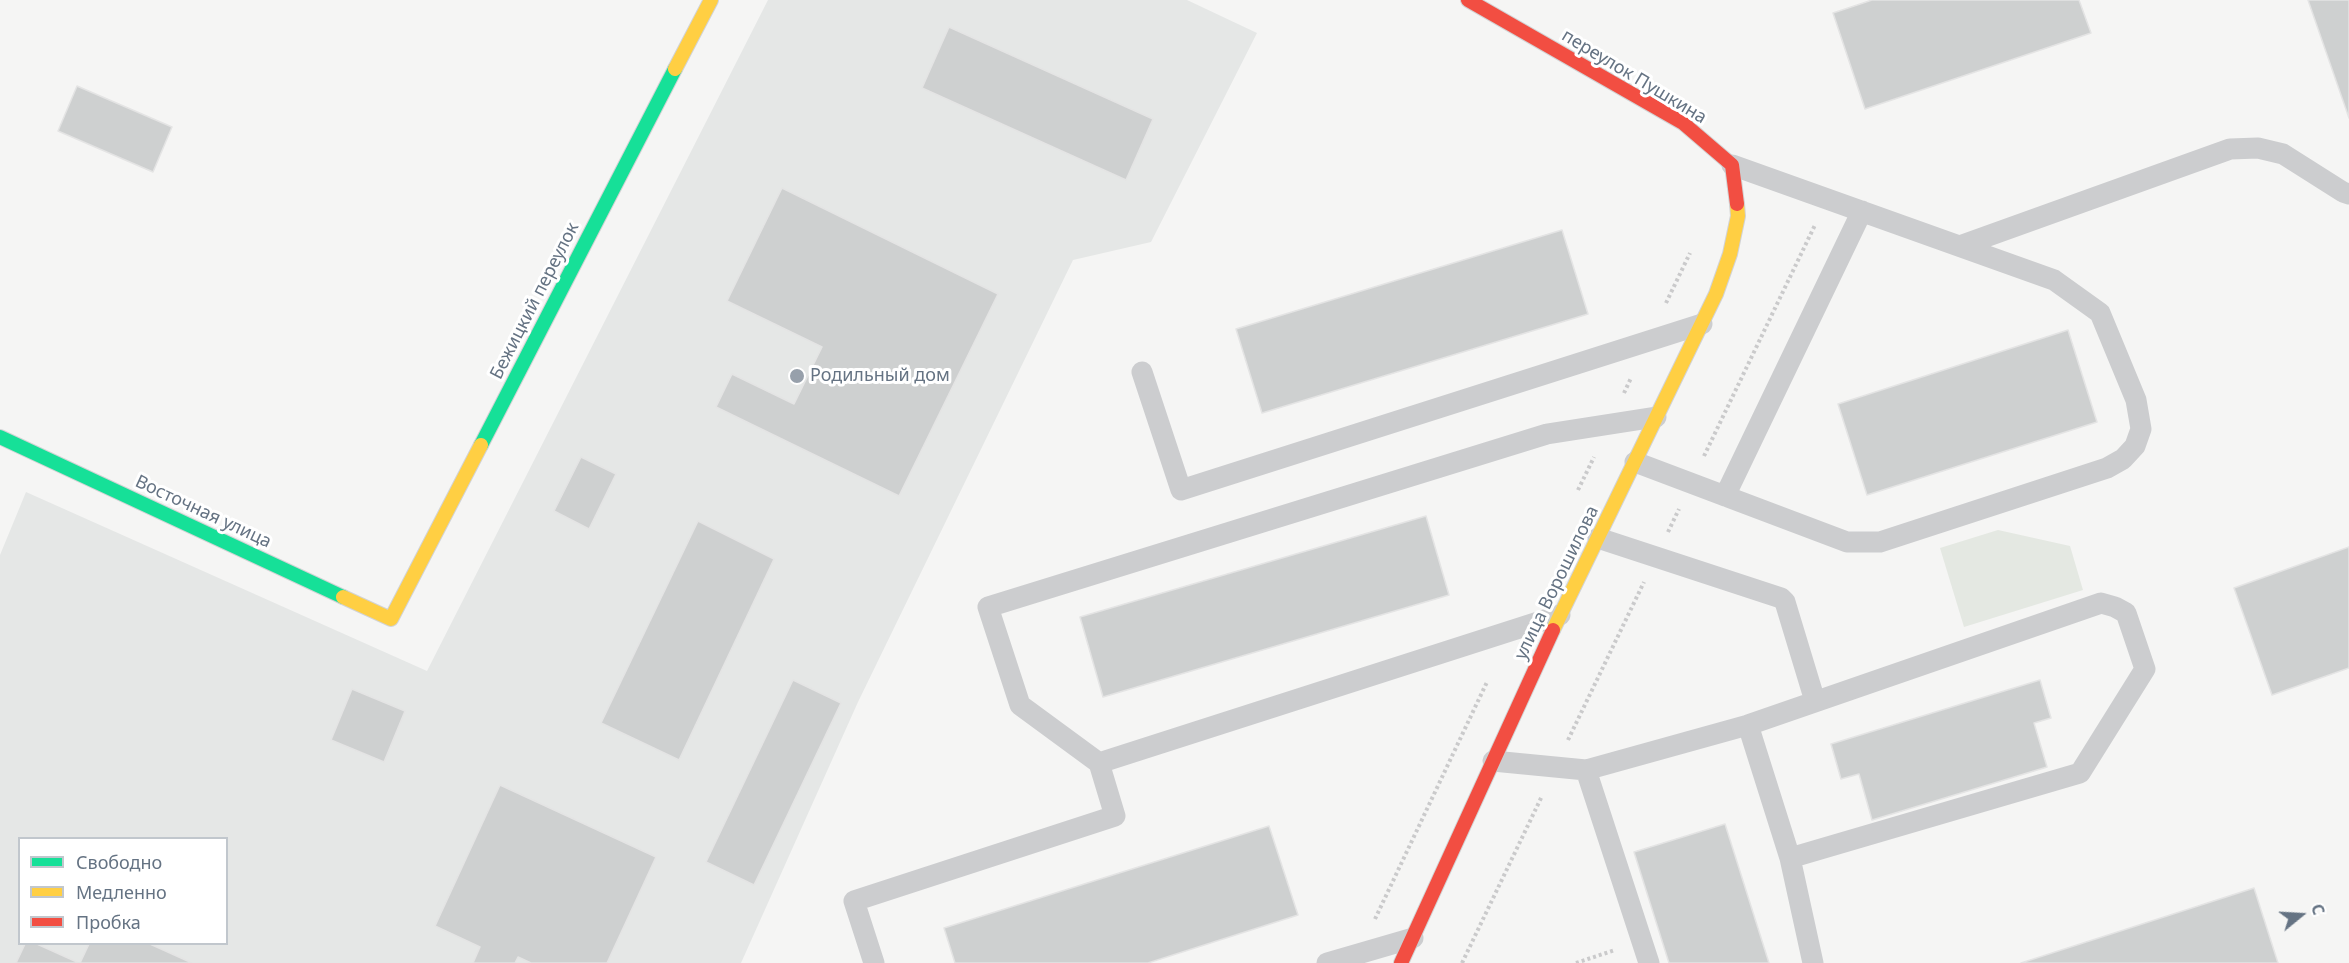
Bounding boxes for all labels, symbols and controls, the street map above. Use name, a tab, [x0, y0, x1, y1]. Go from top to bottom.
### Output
street label: переулок Пушкина	[1558, 25, 1710, 129]
street label: Бежицкий переулок	[486, 219, 584, 383]
place label: Родильный дом	[810, 365, 950, 387]
marker: Родильный дом	[788, 367, 806, 385]
street label: Восточная улица	[131, 471, 275, 553]
street label: улица Ворошилова	[1510, 503, 1604, 663]
legend	[18, 837, 228, 945]
text: Свободно	[76, 850, 162, 874]
text: Медленно	[76, 880, 167, 904]
north arrow	[2271, 885, 2331, 945]
text: С	[2306, 901, 2330, 918]
text: Пробка	[76, 910, 141, 934]

